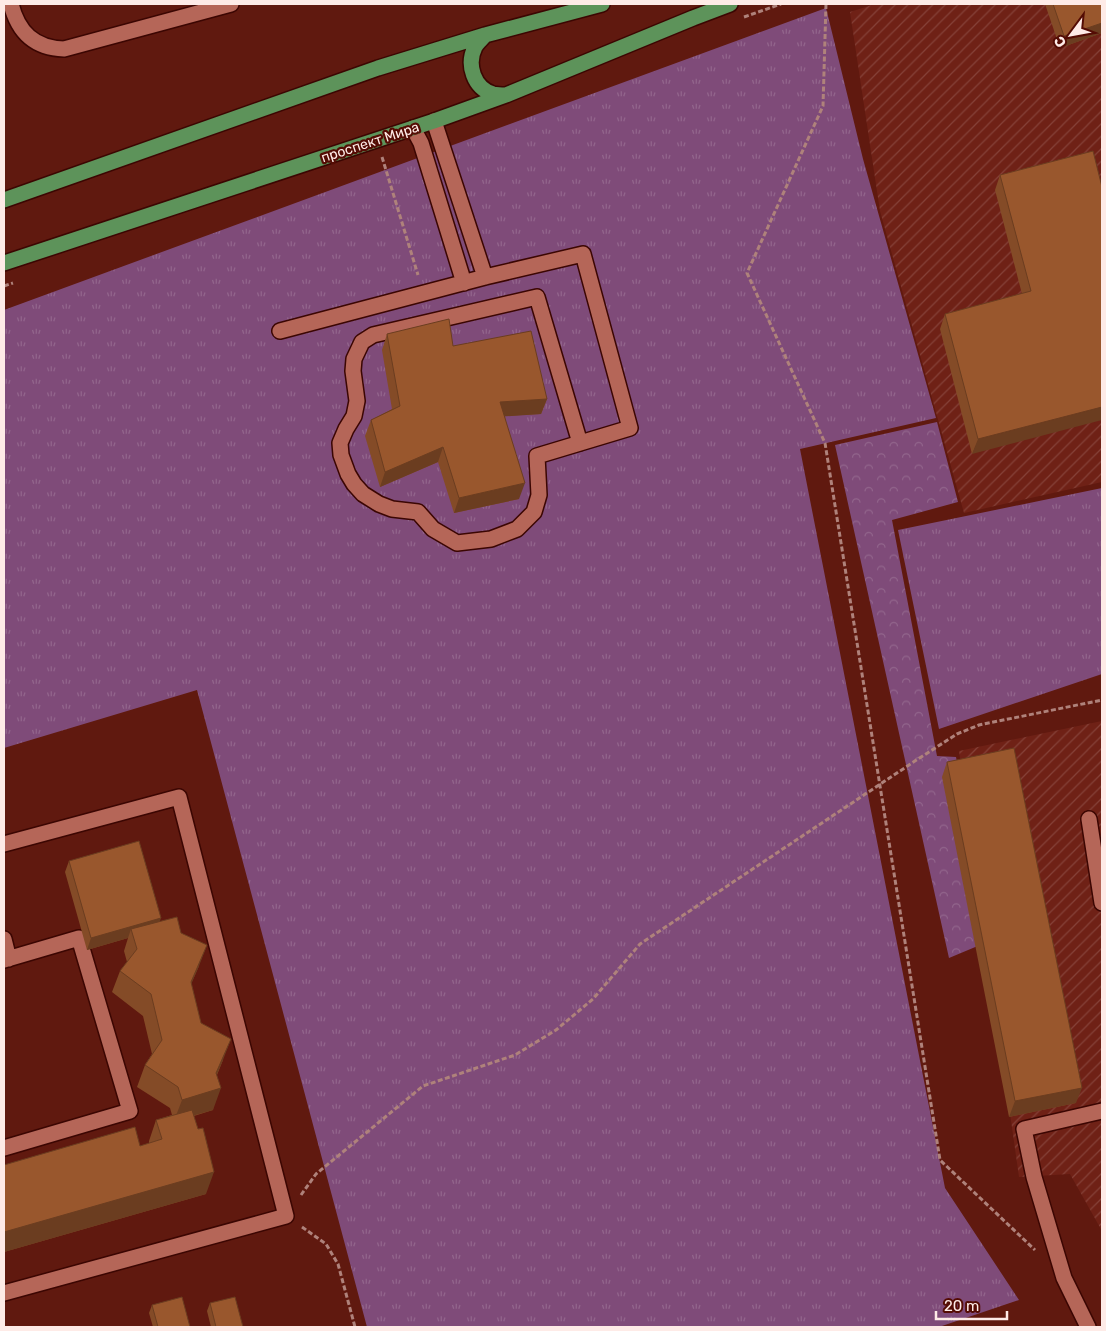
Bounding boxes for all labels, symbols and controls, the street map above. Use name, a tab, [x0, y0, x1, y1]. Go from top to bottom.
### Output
north arrow	[1046, 10, 1096, 60]
text: С	[1050, 33, 1070, 50]
street label: проспект Мира	[319, 119, 421, 166]
scale bar	[936, 1288, 1007, 1320]
text: 20 m	[944, 1297, 979, 1315]

